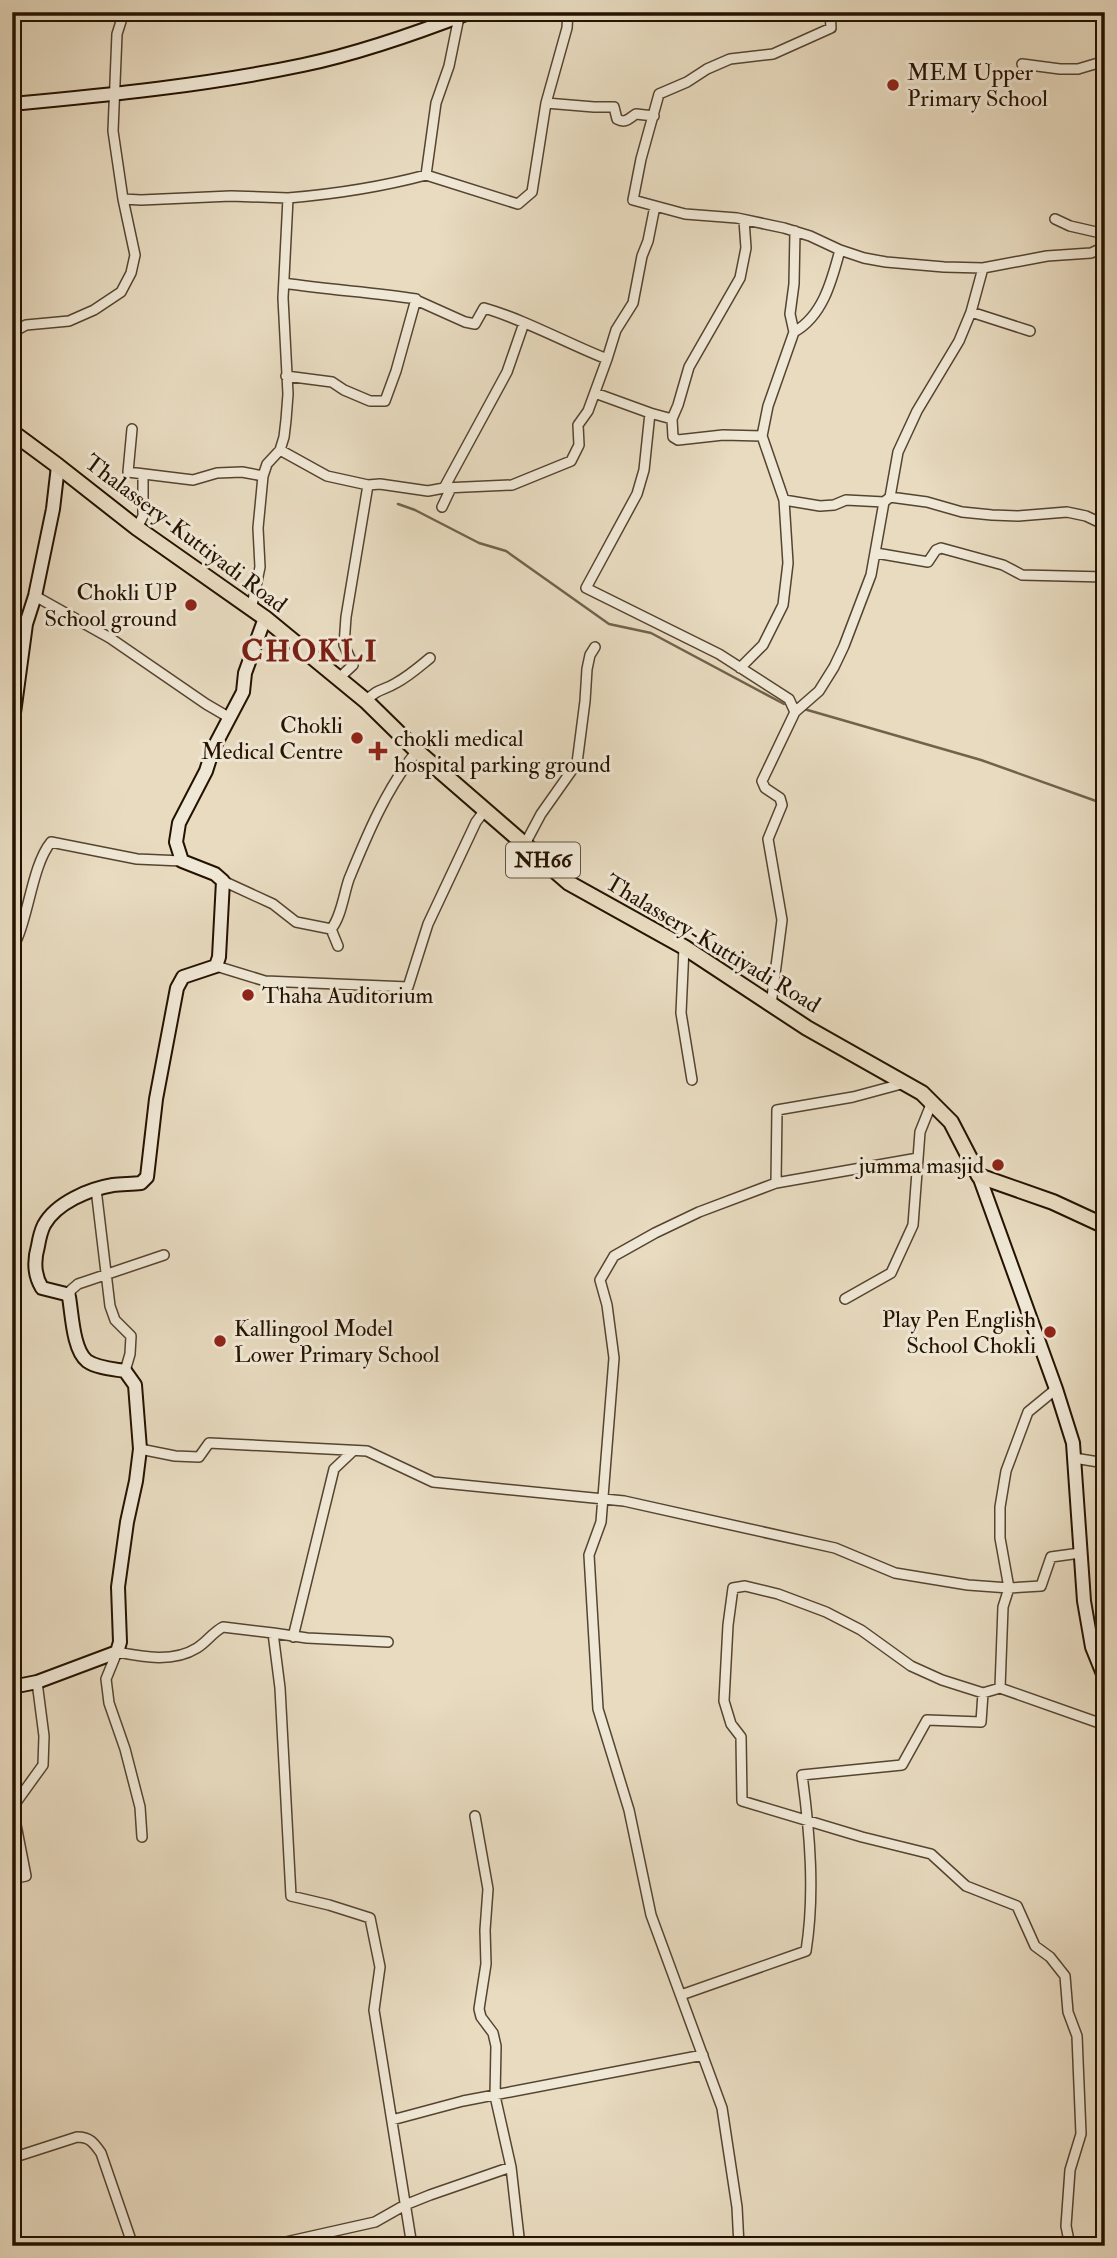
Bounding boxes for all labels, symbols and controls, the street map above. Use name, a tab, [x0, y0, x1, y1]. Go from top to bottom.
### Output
place label: MEM Upper Primary School	[907, 58, 1048, 113]
marker: MEM Upper Primary School	[885, 77, 901, 93]
street label: Thalassery-Kuttiyadi Road	[79, 448, 293, 619]
place label: Chokli UP School ground	[44, 578, 177, 633]
marker: Chokli UP School ground	[183, 597, 199, 613]
district label: CHOKLI	[241, 633, 379, 670]
place label: Chokli Medical Centre	[201, 711, 343, 766]
place label: chokli medical hospital parking ground	[394, 724, 611, 780]
marker: Chokli Medical Centre	[349, 730, 365, 746]
marker: chokli medical hospital parking ground	[368, 741, 388, 761]
road number: NH66	[506, 842, 580, 878]
street label: Thalassery-Kuttiyadi Road	[600, 868, 826, 1019]
place label: Thaha Auditorium	[262, 981, 434, 1010]
marker: Thaha Auditorium	[240, 987, 256, 1003]
place label: jumma masjid	[855, 1151, 984, 1180]
marker: jumma masjid	[990, 1157, 1006, 1173]
place label: Play Pen English School Chokli	[882, 1305, 1036, 1360]
place label: Kallingool Model Lower Primary School	[234, 1314, 440, 1369]
marker: Play Pen English School Chokli	[1042, 1324, 1058, 1340]
marker: Kallingool Model Lower Primary School	[212, 1333, 228, 1349]

